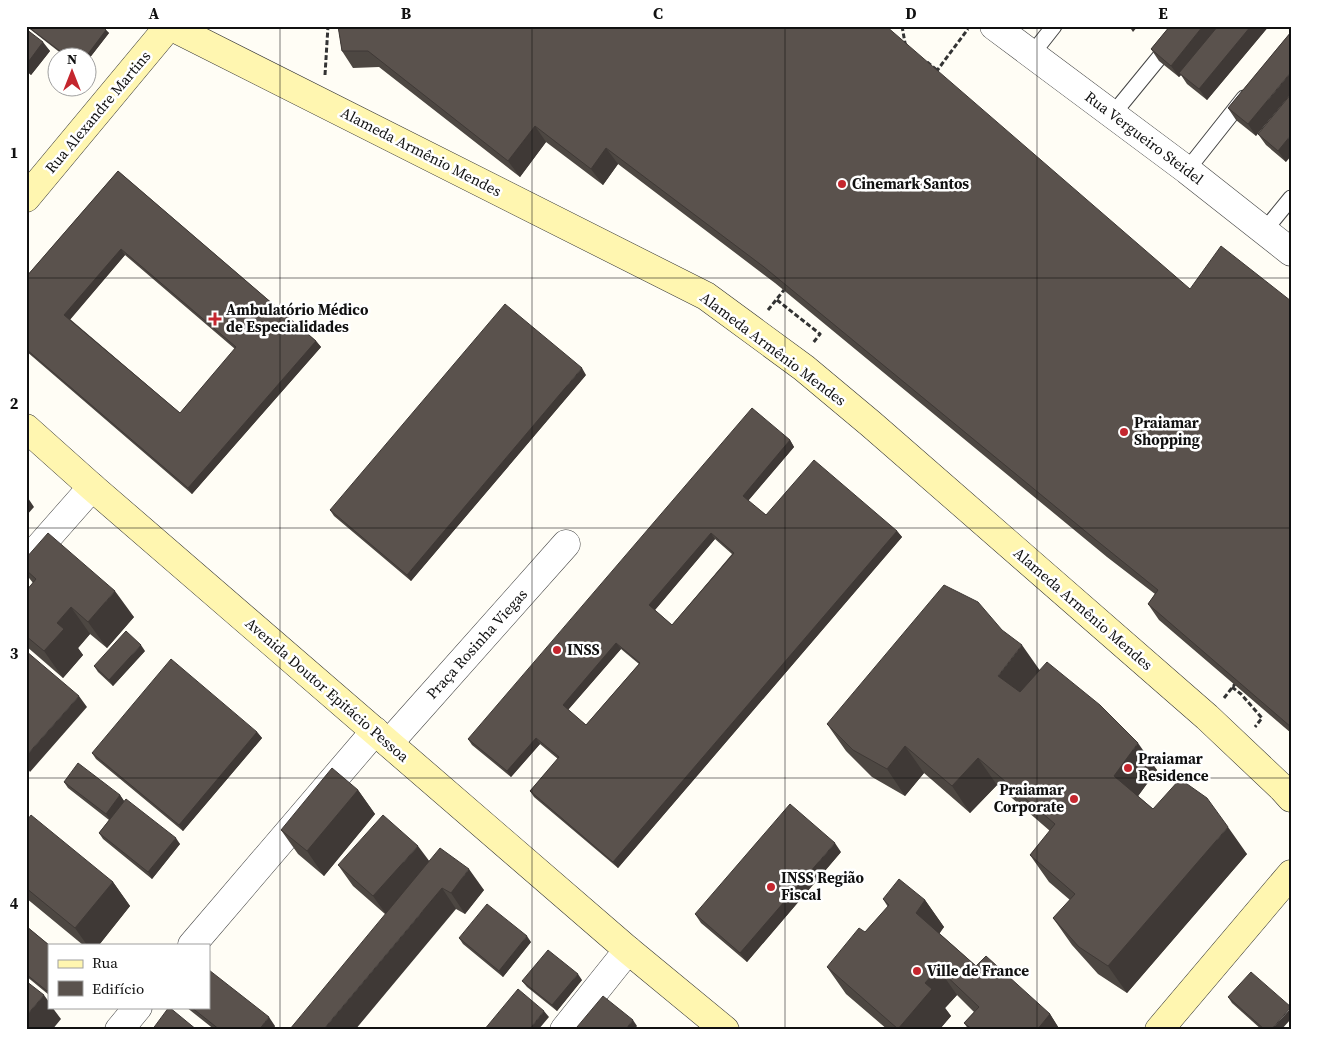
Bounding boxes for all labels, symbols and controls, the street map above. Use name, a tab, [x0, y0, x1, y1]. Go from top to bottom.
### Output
text: A	[149, 2, 160, 24]
text: B	[401, 2, 412, 24]
text: C	[653, 2, 663, 24]
text: D	[905, 2, 917, 24]
text: E	[1158, 2, 1168, 24]
street label: Rua Alexandre Martins	[40, 46, 155, 177]
north arrow	[48, 48, 98, 98]
text: N	[67, 49, 77, 69]
street label: Rua Vergueiro Steidel	[1081, 86, 1208, 189]
street label: Alameda Armênio Mendes	[337, 102, 505, 201]
text: 1	[10, 141, 18, 163]
place label: Cinemark Santos	[852, 173, 969, 194]
marker: Cinemark Santos	[836, 178, 848, 190]
street label: Alameda Armênio Mendes	[696, 287, 851, 411]
place label: Ambulatório Médico de Especialidades	[226, 299, 369, 337]
marker: Ambulatório Médico de Especialidades	[208, 312, 222, 326]
text: 2	[10, 392, 19, 414]
place label: Praiamar Shopping	[1134, 412, 1200, 450]
marker: Praiamar Shopping	[1118, 426, 1130, 438]
street label: Alameda Armênio Mendes	[1009, 542, 1157, 675]
street label: Praça Rosinha Viegas	[421, 584, 532, 703]
street label: Avenida Doutor Epitácio Pessoa	[241, 613, 414, 767]
place label: INSS	[567, 639, 600, 660]
text: 3	[10, 642, 19, 664]
marker: INSS	[551, 644, 563, 656]
place label: Praiamar Residence	[1138, 748, 1209, 786]
marker: Praiamar Residence	[1122, 762, 1134, 774]
place label: Praiamar Corporate	[994, 779, 1064, 817]
marker: Praiamar Corporate	[1068, 793, 1080, 805]
place label: INSS Região Fiscal	[781, 867, 865, 905]
marker: INSS Região Fiscal	[765, 881, 777, 893]
text: 4	[10, 892, 19, 914]
legend	[48, 944, 210, 1008]
text: Rua	[92, 952, 118, 973]
place label: Ville de France	[927, 960, 1029, 981]
marker: Ville de France	[911, 965, 923, 977]
text: Edifício	[92, 978, 144, 999]

